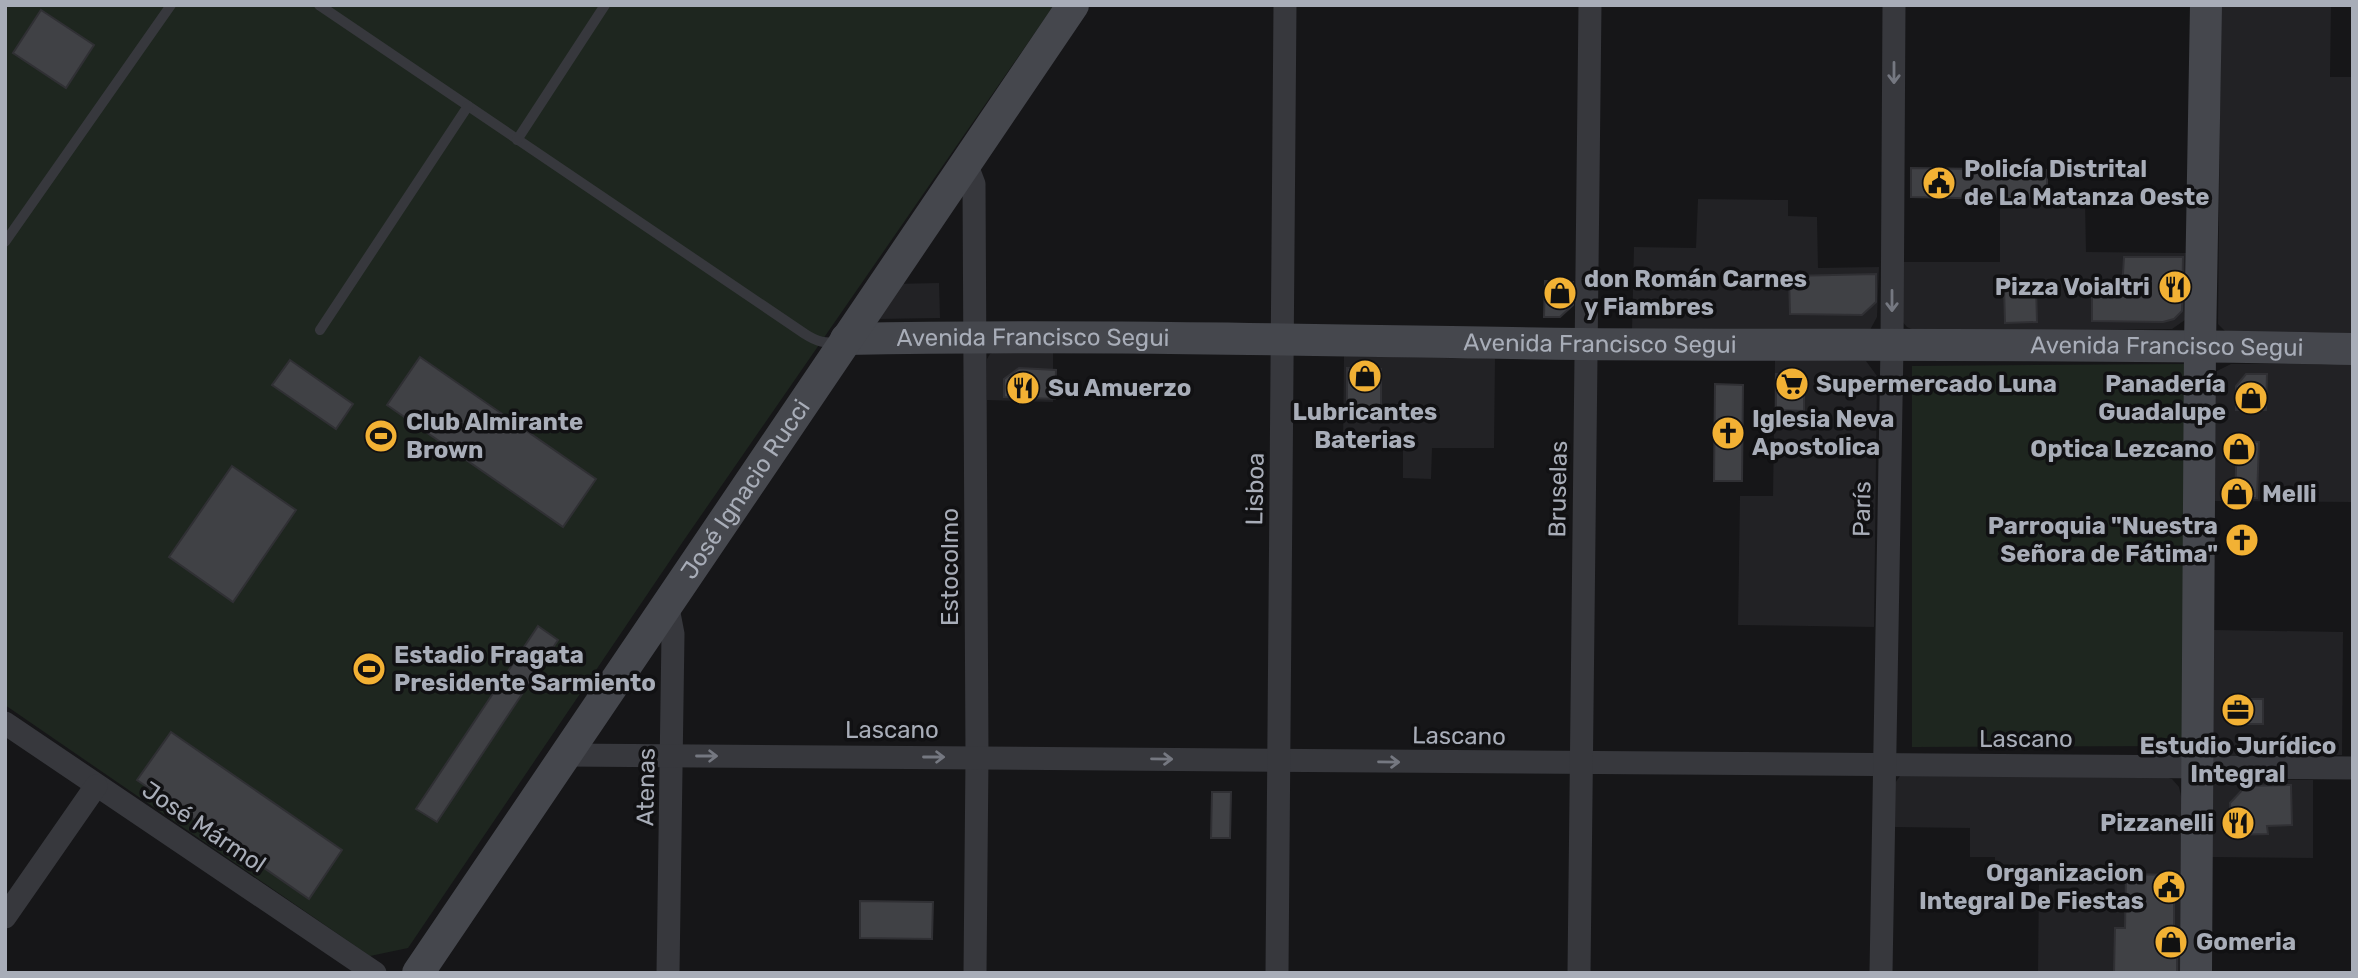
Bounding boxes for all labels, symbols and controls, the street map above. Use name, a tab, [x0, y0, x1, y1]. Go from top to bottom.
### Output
one-way arrow	[1887, 62, 1901, 85]
place label: Policía Distrital de La Matanza Oeste	[1964, 155, 2209, 211]
public building icon: Policía Distrital de La Matanza Oeste	[1920, 164, 1958, 202]
place label: don Román Carnes y Fiambres	[1584, 265, 1807, 321]
restaurant icon: Pizza Voialtri	[2156, 268, 2194, 306]
place label: Pizza Voialtri	[1995, 273, 2150, 301]
shop icon: don Román Carnes y Fiambres	[1541, 274, 1579, 312]
one-way arrow	[1885, 289, 1899, 312]
street label: Avenida Francisco Segui	[896, 323, 1170, 352]
street label: Avenida Francisco Segui	[1463, 328, 1737, 359]
street label: Avenida Francisco Segui	[2030, 331, 2304, 362]
shop icon: Lubricantes Baterias	[1346, 357, 1384, 395]
supermarket icon: Supermercado Luna	[1773, 365, 1811, 403]
restaurant icon: Su Amuerzo	[1004, 369, 1042, 407]
place label: Supermercado Luna	[1816, 370, 2057, 398]
place label: Panadería Guadalupe	[2098, 370, 2226, 426]
place label: Su Amuerzo	[1048, 374, 1191, 402]
shop icon: Panadería Guadalupe	[2232, 379, 2270, 417]
street label: José Ignacio Rucci	[675, 394, 816, 584]
place label: Lubricantes Baterias	[1293, 398, 1437, 454]
place label: Iglesia Neva Apostolica	[1752, 405, 1894, 461]
place label: Club Almirante Brown	[406, 408, 583, 464]
church icon: Iglesia Neva Apostolica	[1709, 414, 1747, 452]
sports icon: Club Almirante Brown	[362, 417, 400, 455]
shop icon: Optica Lezcano	[2220, 430, 2258, 468]
place label: Optica Lezcano	[2030, 435, 2214, 463]
street label: Bruselas	[1543, 440, 1573, 538]
street label: Lisboa	[1240, 452, 1270, 526]
shop icon: Melli	[2218, 475, 2256, 513]
place label: Melli	[2262, 480, 2317, 508]
street label: París	[1848, 481, 1876, 537]
street label: Estocolmo	[936, 508, 964, 626]
place label: Parroquia "Nuestra Señora de Fátima"	[1988, 512, 2218, 568]
church icon: Parroquia "Nuestra Señora de Fátima"	[2223, 521, 2261, 559]
place label: Estadio Fragata Presidente Sarmiento	[394, 641, 656, 697]
sports icon: Estadio Fragata Presidente Sarmiento	[350, 650, 388, 688]
office icon: Estudio Jurídico Integral	[2219, 691, 2257, 729]
street label: Lascano	[845, 716, 939, 744]
street label: Lascano	[1412, 721, 1506, 751]
street label: Lascano	[1979, 725, 2073, 753]
place label: Estudio Jurídico Integral	[2140, 732, 2336, 788]
street label: Atenas	[631, 748, 661, 826]
one-way arrow	[695, 749, 718, 763]
one-way arrow	[922, 750, 945, 764]
one-way arrow	[1150, 752, 1173, 766]
one-way arrow	[1377, 755, 1400, 769]
street label: José Mármol	[137, 775, 271, 879]
restaurant icon: Pizzanelli	[2219, 804, 2257, 842]
place label: Pizzanelli	[2100, 809, 2214, 837]
place label: Organizacion Integral De Fiestas	[1919, 859, 2144, 915]
public building icon: Organizacion Integral De Fiestas	[2150, 868, 2188, 906]
shop icon: Gomeria	[2152, 923, 2190, 961]
place label: Gomeria	[2196, 928, 2296, 956]

